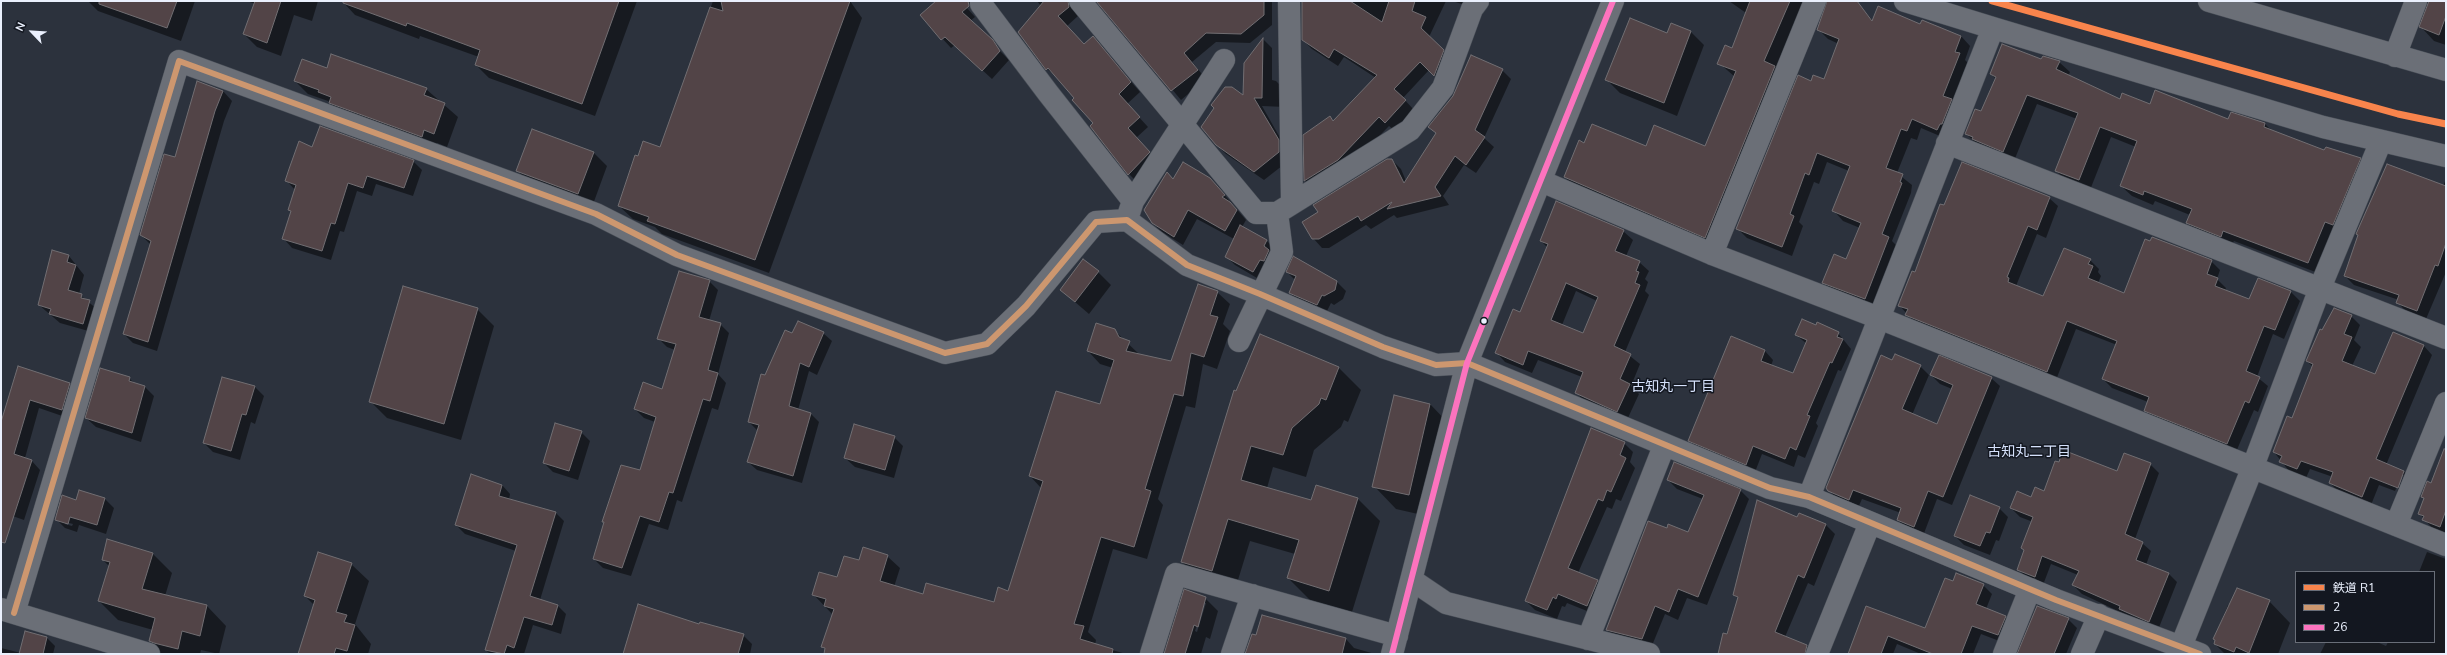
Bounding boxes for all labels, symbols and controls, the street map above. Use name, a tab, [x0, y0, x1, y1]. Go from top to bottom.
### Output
north arrow	[12, 12, 52, 52]
text: N	[12, 20, 29, 34]
unlabelled marker	[1479, 316, 1489, 326]
district label: 古知丸一丁目	[1631, 380, 1715, 396]
district label: 古知丸二丁目	[1987, 445, 2071, 461]
legend	[2295, 571, 2435, 643]
text: 鉄道 R1	[2333, 580, 2375, 596]
text: 2	[2333, 599, 2340, 615]
text: 26	[2333, 619, 2347, 635]

